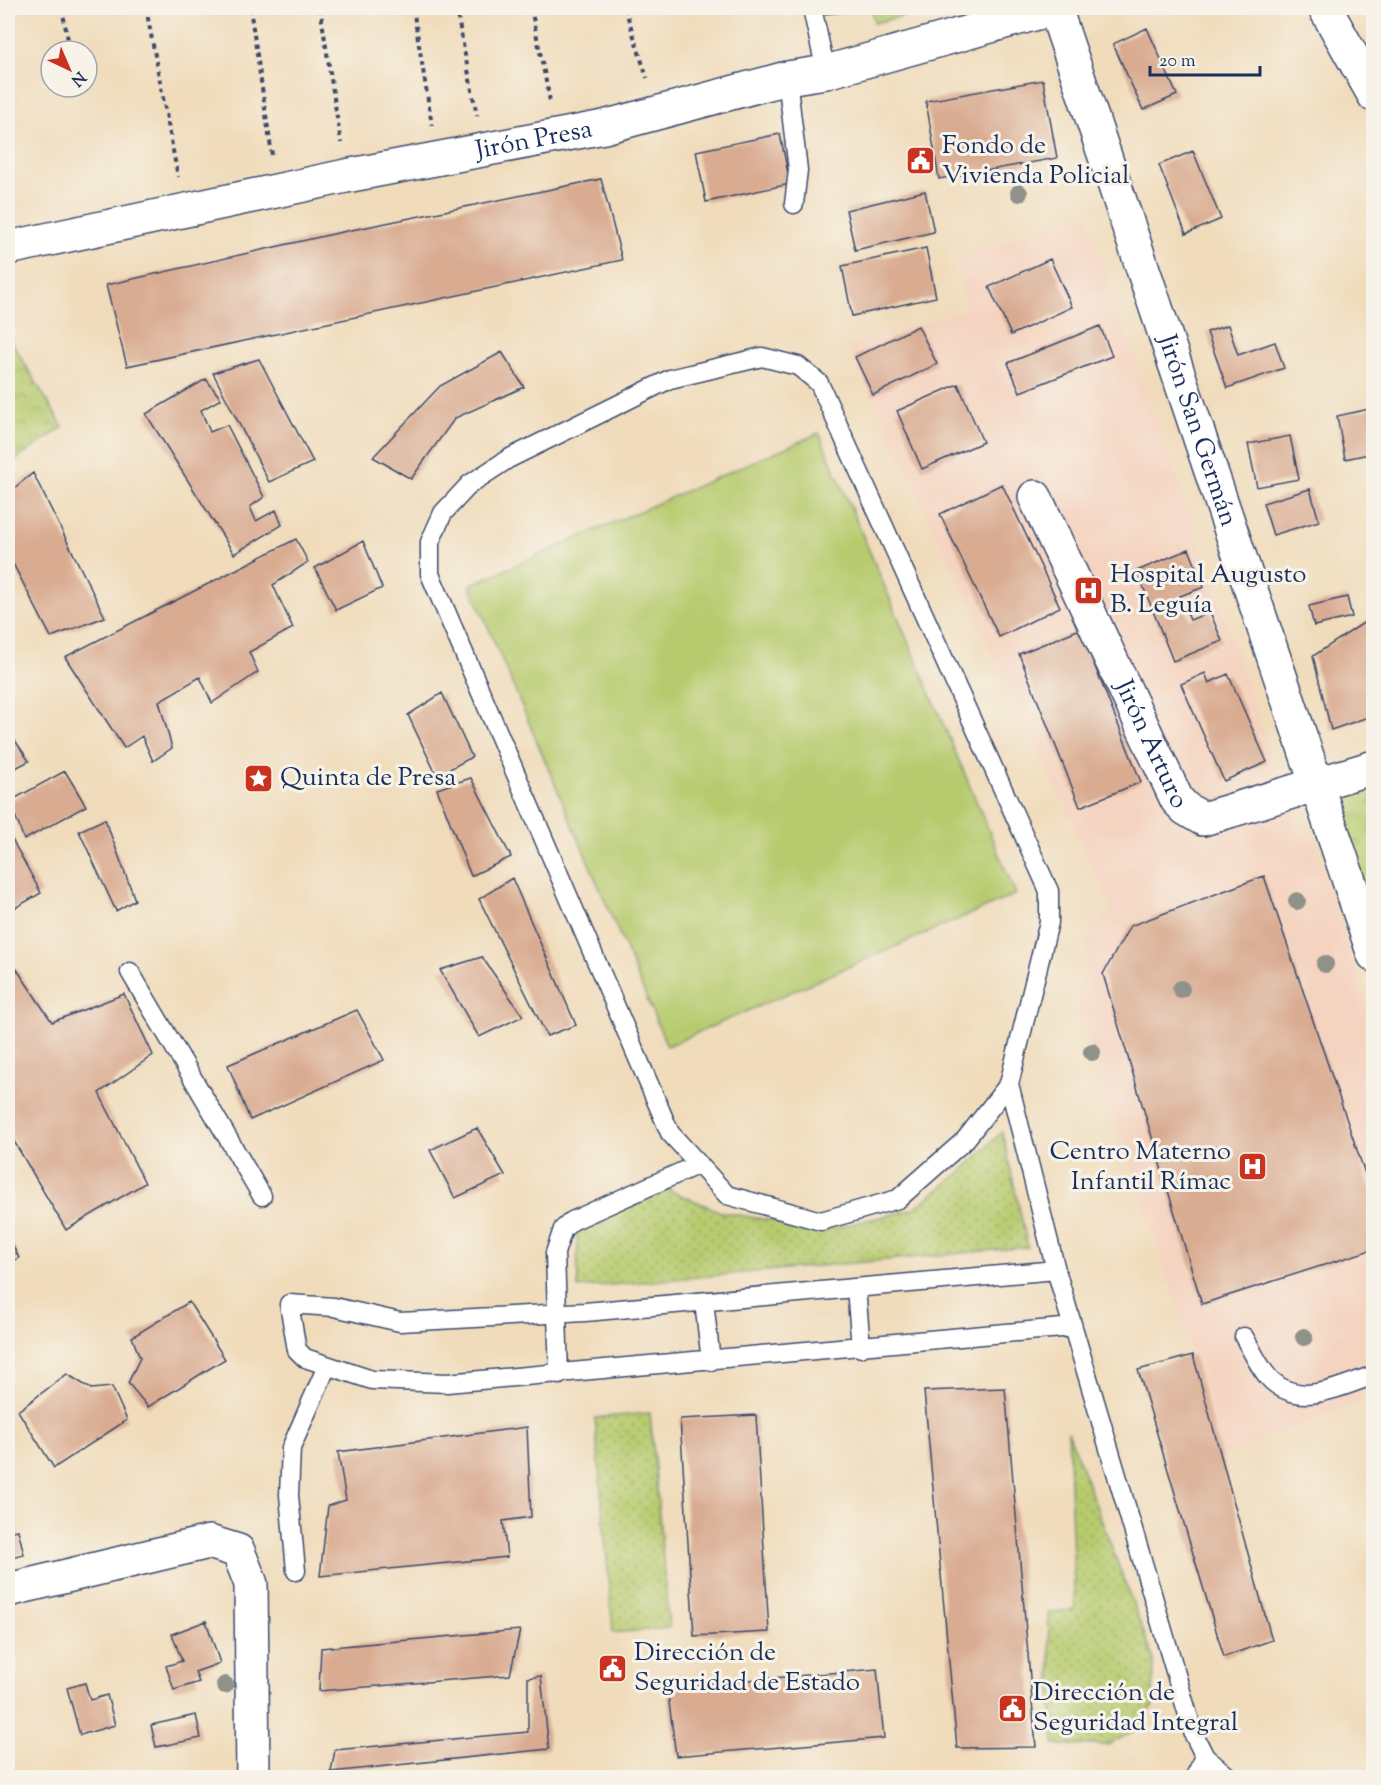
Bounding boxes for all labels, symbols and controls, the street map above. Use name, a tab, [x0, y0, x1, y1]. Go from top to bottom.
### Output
north arrow	[39, 39, 99, 99]
scale bar	[1150, 39, 1260, 77]
text: 20 m	[1159, 49, 1196, 75]
text: N	[65, 65, 90, 91]
street label: Jirón Presa	[471, 111, 596, 170]
place label: Fondo de Vivienda Policial	[942, 128, 1130, 195]
public building icon: Fondo de Vivienda Policial	[905, 145, 937, 177]
street label: Jirón San Germán	[1147, 328, 1247, 531]
place label: Hospital Augusto B. Leguía	[1110, 557, 1307, 624]
hospital icon: Hospital Augusto B. Leguía	[1073, 574, 1105, 606]
street label: Jirón Arturo	[1104, 672, 1195, 818]
place label: Quinta de Presa	[280, 760, 456, 797]
place icon: Quinta de Presa	[243, 762, 275, 794]
place label: Centro Materno Infantil Rímac	[1049, 1134, 1231, 1201]
hospital icon: Centro Materno Infantil Rímac	[1236, 1151, 1268, 1183]
place label: Dirección de Seguridad de Estado	[634, 1635, 860, 1702]
public building icon: Dirección de Seguridad de Estado	[597, 1652, 629, 1684]
place label: Dirección de Seguridad Integral	[1033, 1675, 1238, 1742]
public building icon: Dirección de Seguridad Integral	[996, 1692, 1028, 1724]

